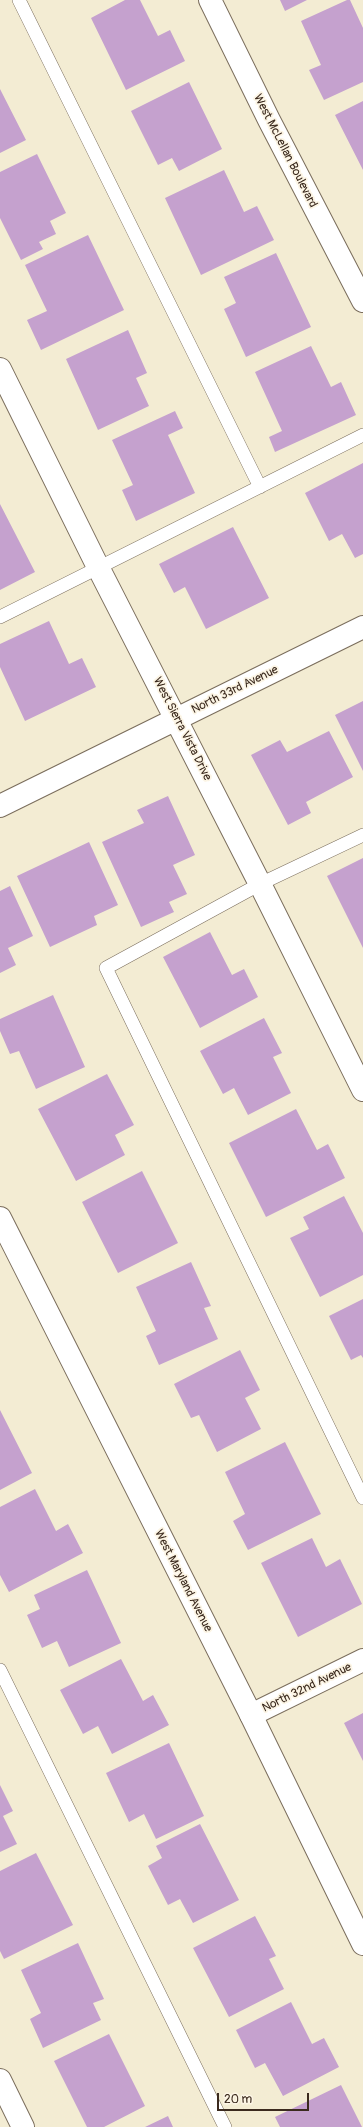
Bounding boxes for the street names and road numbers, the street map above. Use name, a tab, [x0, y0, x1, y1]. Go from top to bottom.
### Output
street label: West McLellan Boulevard	[250, 92, 320, 210]
street label: North 33rd Avenue	[189, 663, 281, 717]
street label: West Sierra Vista Drive	[150, 675, 214, 783]
street label: West Maryland Avenue	[151, 1527, 215, 1635]
street label: North 32nd Avenue	[260, 1660, 354, 1716]

